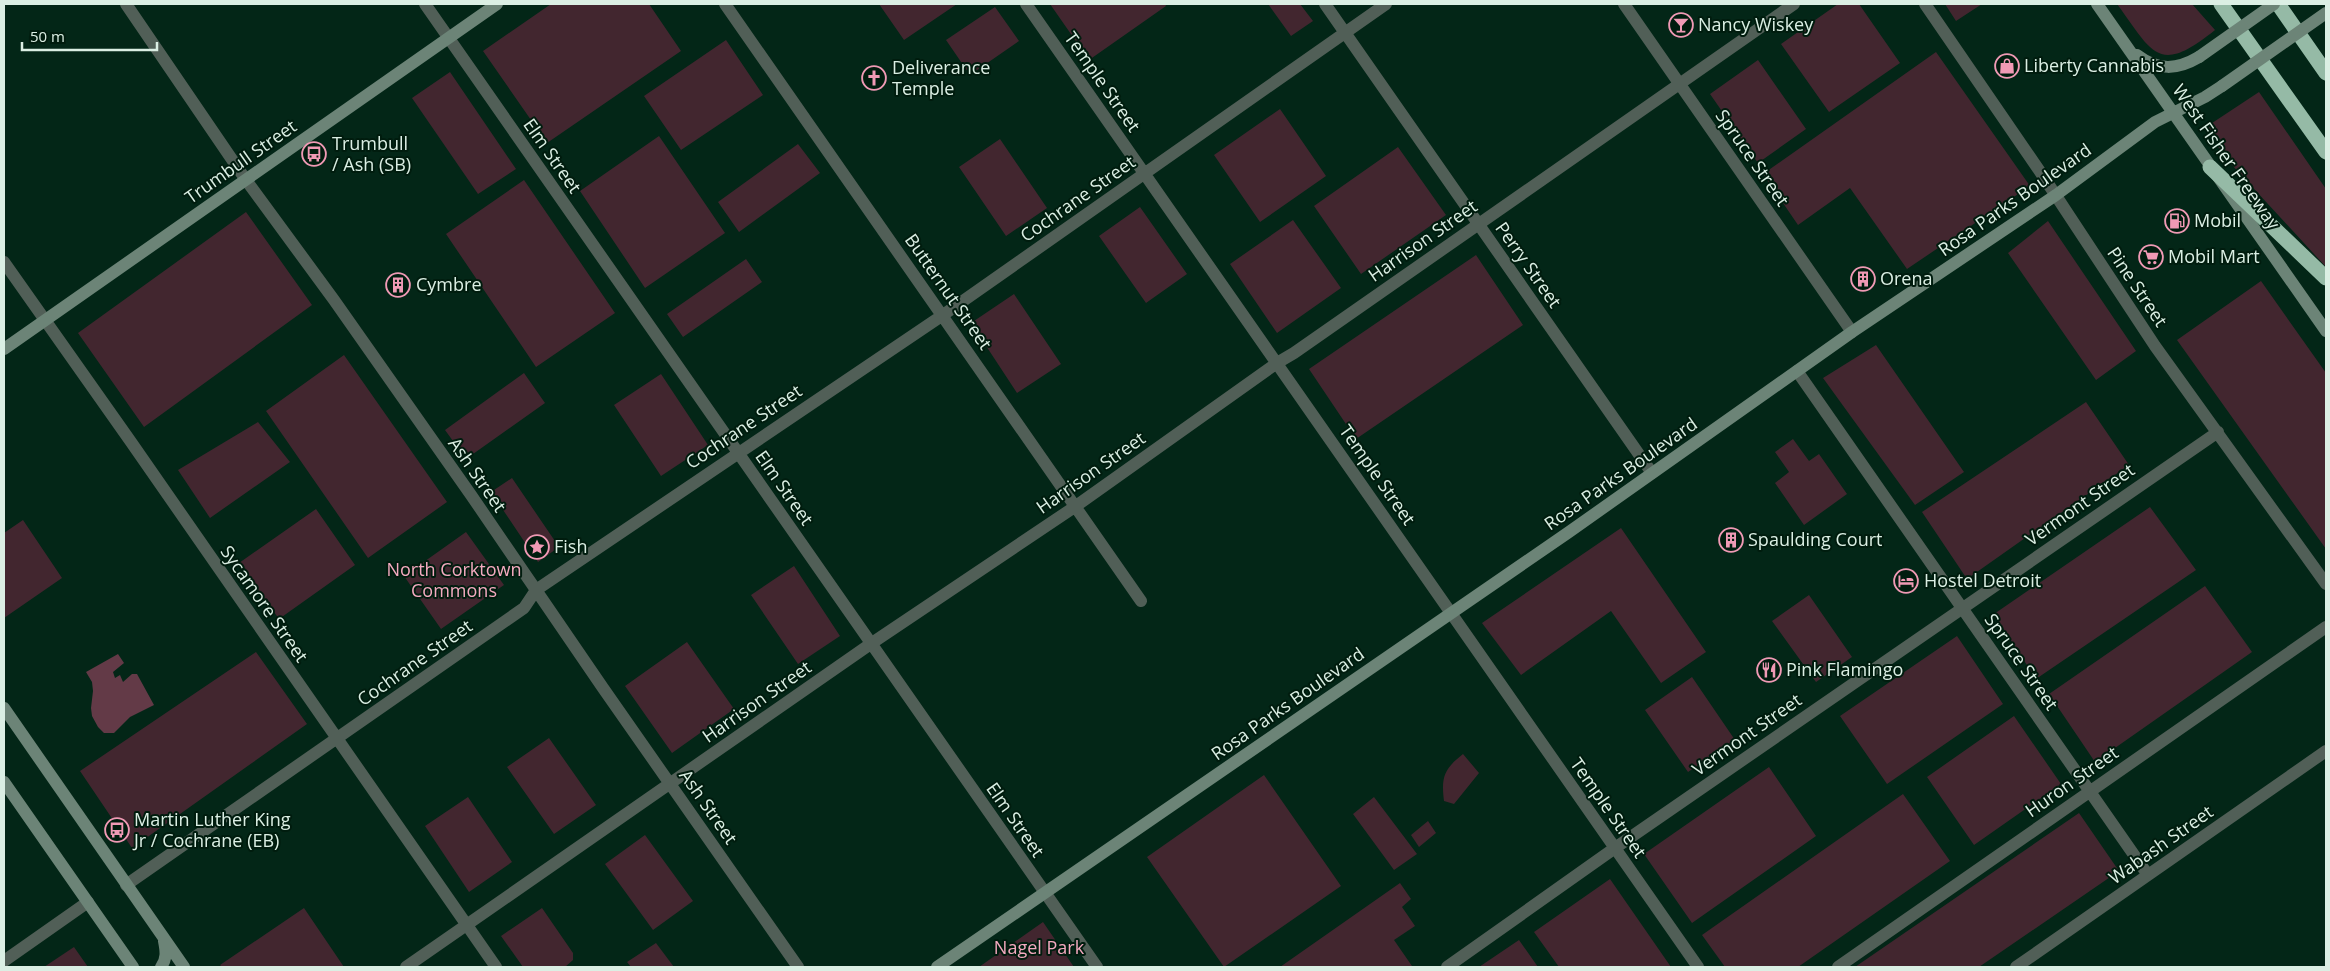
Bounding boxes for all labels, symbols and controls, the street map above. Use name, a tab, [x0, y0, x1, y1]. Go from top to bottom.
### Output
bar icon: Nancy Wiskey	[1668, 12, 1694, 38]
place label: Nancy Wiskey	[1698, 12, 1814, 36]
scale bar	[22, 20, 158, 52]
text: 50 m	[30, 26, 65, 46]
street label: Temple Street	[1059, 26, 1146, 136]
shop icon: Liberty Cannabis	[1994, 53, 2020, 79]
place label: Liberty Cannabis	[2024, 53, 2164, 77]
place label: Deliverance Temple	[892, 55, 990, 100]
church icon: Deliverance Temple	[861, 65, 887, 91]
street label: West Fisher Freeway	[2168, 79, 2286, 234]
street label: Spruce Street	[1711, 104, 1795, 211]
street label: Elm Street	[518, 113, 587, 198]
street label: Trumbull Street	[180, 114, 301, 209]
place label: Trumbull / Ash (SB)	[332, 131, 411, 176]
street label: Rosa Parks Boulevard	[1933, 137, 2096, 261]
bus stop icon: Trumbull / Ash (SB)	[301, 141, 327, 167]
street label: Cochrane Street	[1015, 150, 1140, 247]
street label: Harrison Street	[1363, 194, 1482, 287]
fuel station icon: Mobil	[2164, 208, 2190, 234]
place label: Mobil	[2194, 208, 2241, 232]
street label: Perry Street	[1490, 217, 1567, 312]
street label: Butternut Street	[900, 229, 998, 354]
street label: Pine Street	[2102, 242, 2173, 331]
supermarket icon: Mobil Mart	[2138, 244, 2164, 270]
place label: Mobil Mart	[2168, 244, 2260, 268]
building icon: Orena	[1850, 266, 1876, 292]
place label: Orena	[1880, 266, 1933, 290]
building icon: Cymbre	[385, 272, 411, 298]
place label: Cymbre	[416, 272, 482, 296]
street label: Cochrane Street	[681, 378, 806, 474]
street label: Rosa Parks Boulevard	[1539, 411, 1702, 535]
street label: Temple Street	[1334, 419, 1421, 529]
street label: Harrison Street	[1031, 426, 1150, 519]
street label: Ash Street	[443, 432, 512, 517]
street label: Elm Street	[750, 445, 819, 530]
street label: Vermont Street	[2020, 458, 2139, 551]
building icon: Spaulding Court	[1718, 527, 1744, 553]
place label: Spaulding Court	[1748, 527, 1883, 551]
place icon: Fish	[524, 534, 550, 560]
place label: Fish	[554, 534, 587, 558]
street label: Sycamore Street	[216, 540, 314, 667]
park label: North Corktown Commons	[386, 557, 522, 602]
hotel icon: Hostel Detroit	[1893, 568, 1919, 594]
place label: Hostel Detroit	[1924, 568, 2041, 592]
street label: Spruce Street	[1980, 608, 2064, 715]
street label: Cochrane Street	[352, 614, 477, 711]
street label: Rosa Parks Boulevard	[1206, 641, 1369, 765]
street label: Harrison Street	[697, 655, 816, 748]
restaurant icon: Pink Flamingo	[1756, 657, 1782, 683]
place label: Pink Flamingo	[1786, 657, 1903, 681]
street label: Vermont Street	[1687, 688, 1806, 781]
street label: Huron Street	[2020, 740, 2123, 822]
street label: Temple Street	[1565, 752, 1652, 862]
street label: Ash Street	[674, 764, 743, 849]
street label: Elm Street	[981, 777, 1050, 862]
street label: Wabash Street	[2103, 799, 2217, 889]
place label: Martin Luther King Jr / Cochrane (EB)	[132, 807, 291, 852]
bus stop icon: Martin Luther King Jr / Cochrane (EB)	[104, 817, 130, 843]
park label: Nagel Park	[994, 935, 1085, 959]

